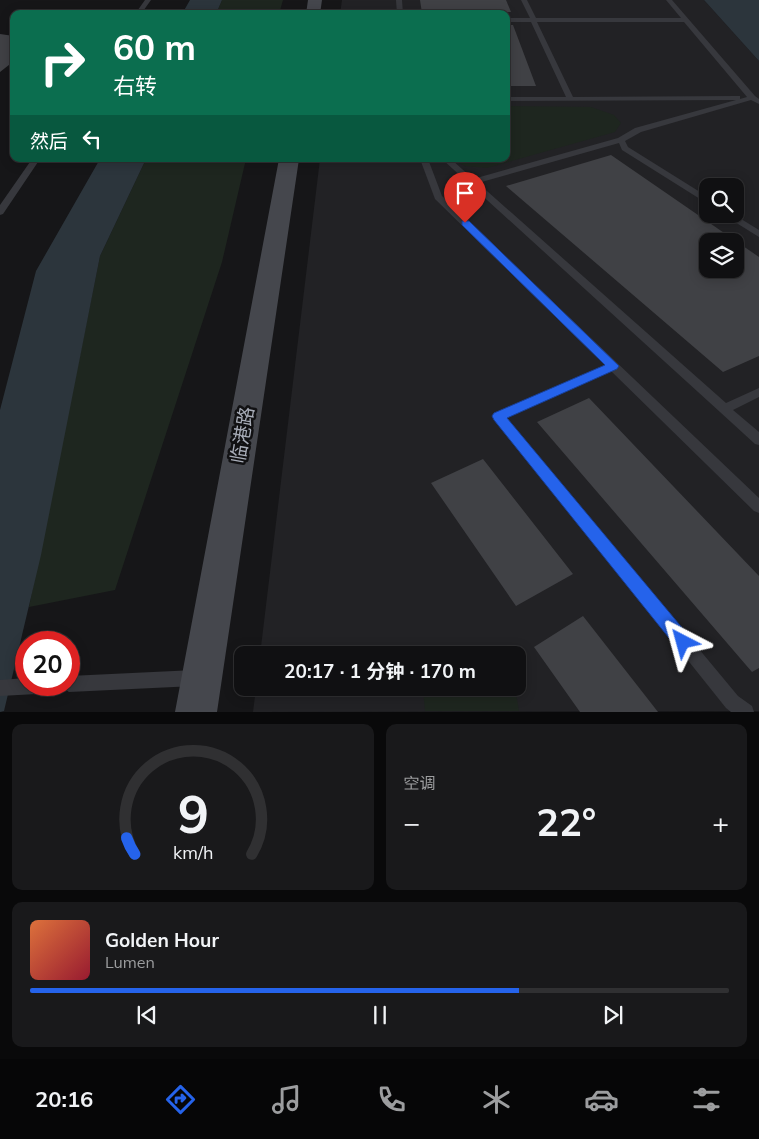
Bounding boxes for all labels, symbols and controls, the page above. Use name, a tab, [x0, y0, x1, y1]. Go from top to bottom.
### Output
text: 60 m	[113, 25, 196, 69]
icon: right	[30, 30, 95, 95]
text: 右转	[113, 72, 157, 100]
icon: left	[78, 125, 106, 153]
text: 然后	[30, 129, 68, 153]
pin	[444, 172, 486, 223]
map controls	[699, 178, 744, 278]
button: search	[699, 178, 744, 223]
icon: arrive	[451, 179, 479, 207]
button: layers	[699, 233, 744, 278]
street label: 临港路	[225, 405, 259, 465]
position arrow	[656, 615, 708, 667]
speed limit sign: 20	[15, 631, 80, 696]
text: 20:17 · 1 分钟 · 170 m	[284, 659, 476, 683]
text: 空调	[404, 773, 436, 793]
text: 9	[177, 781, 208, 846]
text: 22°	[536, 798, 596, 846]
text: −	[404, 805, 420, 840]
text: +	[712, 805, 729, 840]
text: km/h	[173, 841, 213, 863]
text: Golden Hour	[105, 928, 219, 952]
text: Lumen	[105, 952, 155, 972]
icon: previous	[133, 1001, 161, 1029]
icon: pause	[366, 1001, 394, 1029]
icon: next	[599, 1001, 627, 1029]
icon: directions	[163, 1082, 198, 1117]
icon: music	[269, 1082, 304, 1117]
icon: phone	[374, 1082, 409, 1117]
icon: climate	[479, 1082, 514, 1117]
icon: car	[584, 1082, 619, 1117]
icon: filters	[689, 1082, 724, 1117]
text: 20:16	[35, 1085, 93, 1113]

